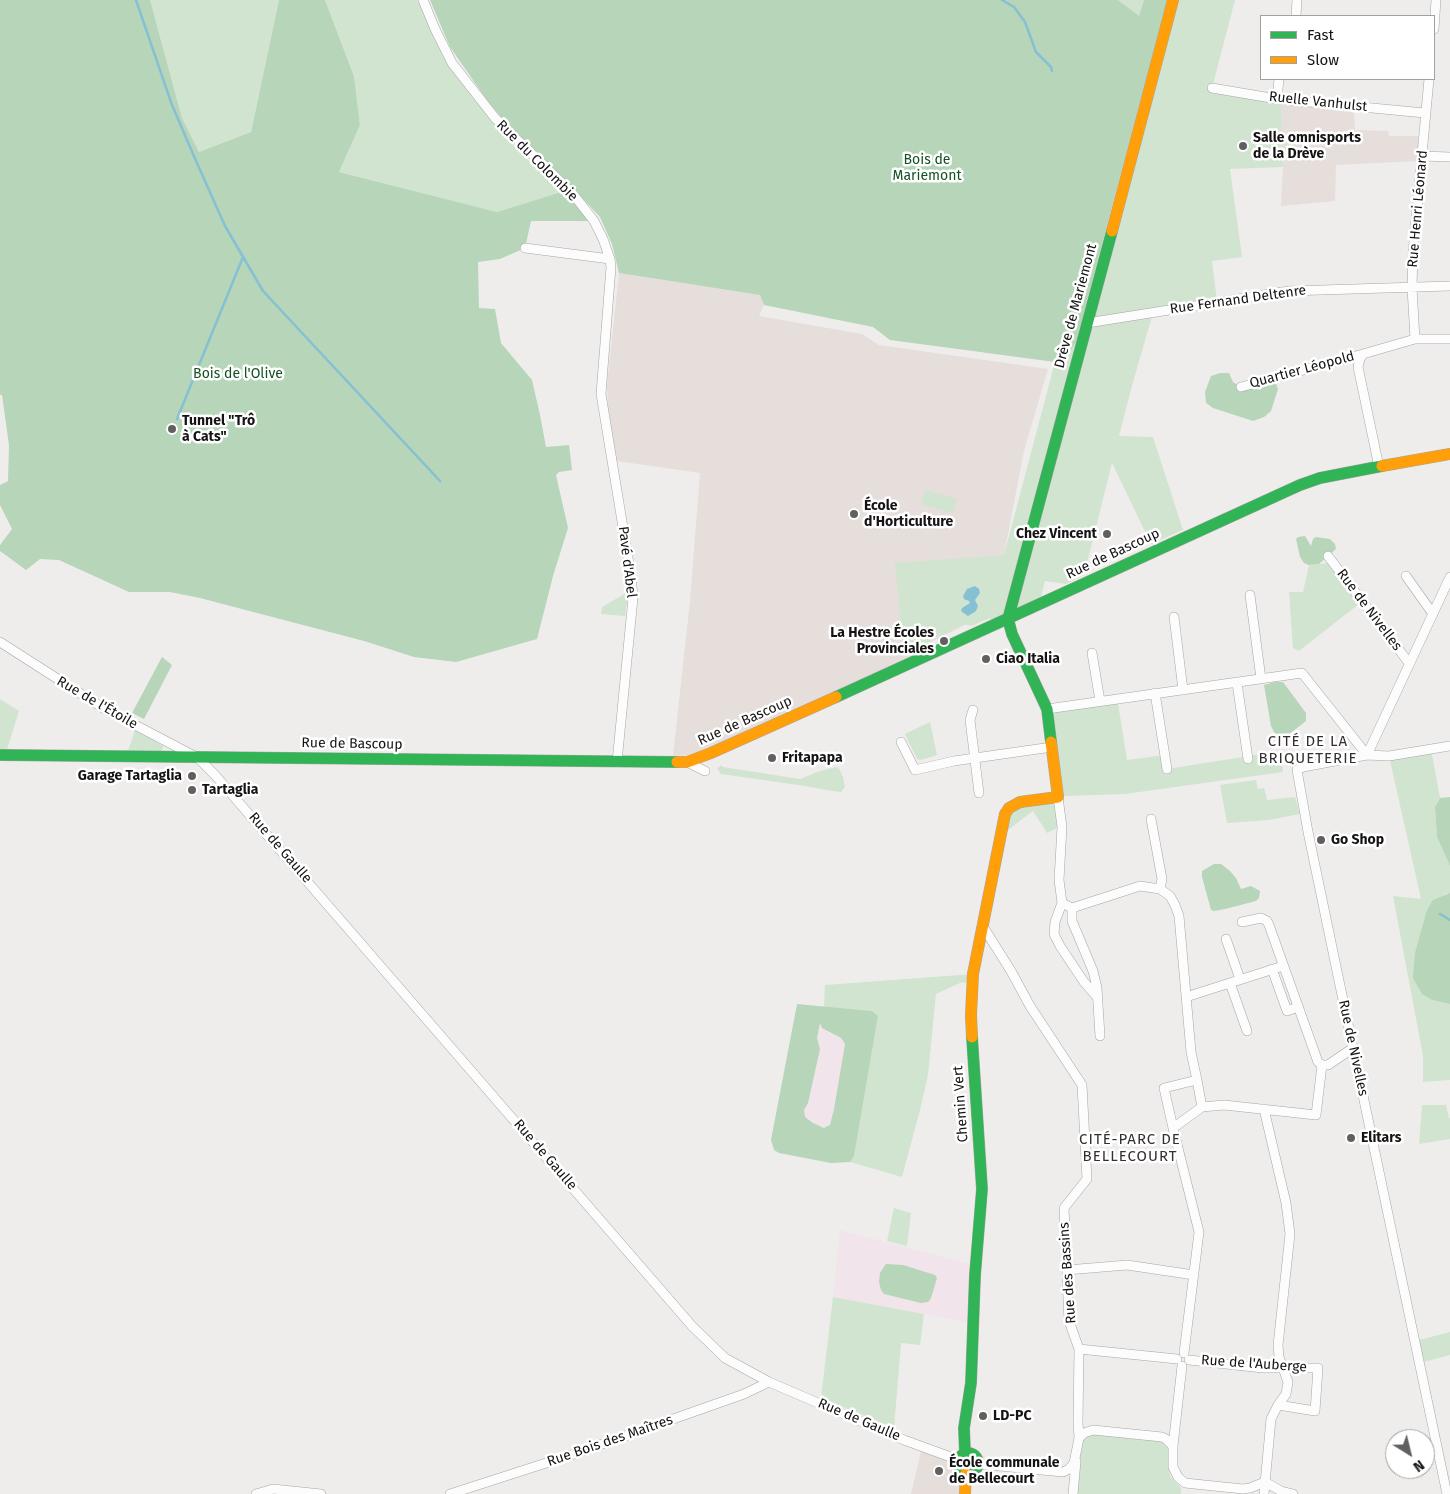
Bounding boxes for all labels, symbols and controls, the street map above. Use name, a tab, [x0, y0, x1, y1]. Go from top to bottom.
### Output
legend	[1260, 15, 1435, 80]
text: Fast	[1307, 26, 1334, 44]
text: Slow	[1307, 51, 1339, 69]
street label: Ruelle Vanhulst	[1268, 88, 1368, 116]
street label: Rue du Colombie	[493, 117, 581, 205]
place label: Salle omnisports de la Drève	[1253, 130, 1361, 162]
marker: Salle omnisports de la Drève	[1237, 140, 1249, 152]
street label: Rue Henri Léonard	[1404, 150, 1432, 268]
park label: Bois de Mariemont	[893, 152, 961, 184]
street label: Drève de Mariemont	[1051, 242, 1101, 370]
street label: Rue Fernand Deltenre	[1169, 282, 1307, 318]
street label: Quartier Léopold	[1248, 348, 1356, 392]
park label: Bois de l'Olive	[193, 366, 283, 382]
place label: Tunnel "Trô à Cats"	[182, 413, 255, 446]
marker: Tunnel "Trô à Cats"	[166, 423, 178, 435]
place label: École d'Horticulture	[864, 498, 953, 530]
marker: École d'Horticulture	[848, 508, 860, 520]
street label: Pavé d'Abel	[614, 525, 640, 599]
street label: Rue de Bascoup	[1064, 525, 1162, 583]
place label: Chez Vincent	[1016, 526, 1097, 542]
marker: Chez Vincent	[1101, 528, 1113, 540]
street label: Rue de Nivelles	[1333, 566, 1405, 654]
place label: La Hestre Écoles Provinciales	[830, 625, 934, 658]
marker: La Hestre Écoles Provinciales	[938, 635, 950, 647]
place label: Ciao Italia	[996, 651, 1060, 667]
marker: Ciao Italia	[980, 653, 992, 665]
street label: Rue de l'Étoile	[54, 673, 140, 733]
street label: Rue de Bascoup	[695, 693, 795, 749]
district label: CITÉ DE LA BRIQUETERIE	[1257, 733, 1359, 768]
street label: Rue de Bascoup	[301, 735, 403, 753]
place label: Fritapapa	[782, 750, 843, 766]
marker: Fritapapa	[766, 752, 778, 764]
place label: Garage Tartaglia	[78, 768, 182, 784]
marker: Garage Tartaglia	[186, 770, 198, 782]
place label: Tartaglia	[202, 782, 258, 798]
marker: Tartaglia	[186, 784, 198, 796]
street label: Rue de Gaulle	[245, 809, 315, 887]
place label: Go Shop	[1331, 832, 1384, 848]
marker: Go Shop	[1315, 834, 1327, 846]
street label: Rue de Nivelles	[1335, 998, 1371, 1098]
street label: Chemin Vert	[950, 1065, 972, 1143]
street label: Rue de Gaulle	[510, 1116, 580, 1194]
place label: Elitars	[1361, 1130, 1401, 1146]
district label: CITÉ-PARC DE BELLECOURT	[1078, 1131, 1182, 1166]
marker: Elitars	[1345, 1132, 1357, 1144]
street label: Rue des Bassins	[1056, 1222, 1080, 1324]
street label: Rue de l'Auberge	[1200, 1352, 1308, 1376]
street label: Rue de Gaulle	[815, 1395, 903, 1445]
place label: LD-PC	[993, 1408, 1031, 1424]
marker: LD-PC	[977, 1410, 989, 1422]
street label: Rue Bois des Maîtres	[545, 1412, 675, 1470]
north arrow	[1385, 1429, 1435, 1479]
place label: École communale de Bellecourt	[949, 1455, 1060, 1488]
text: N	[1410, 1456, 1427, 1475]
marker: École communale de Bellecourt	[933, 1465, 945, 1477]

